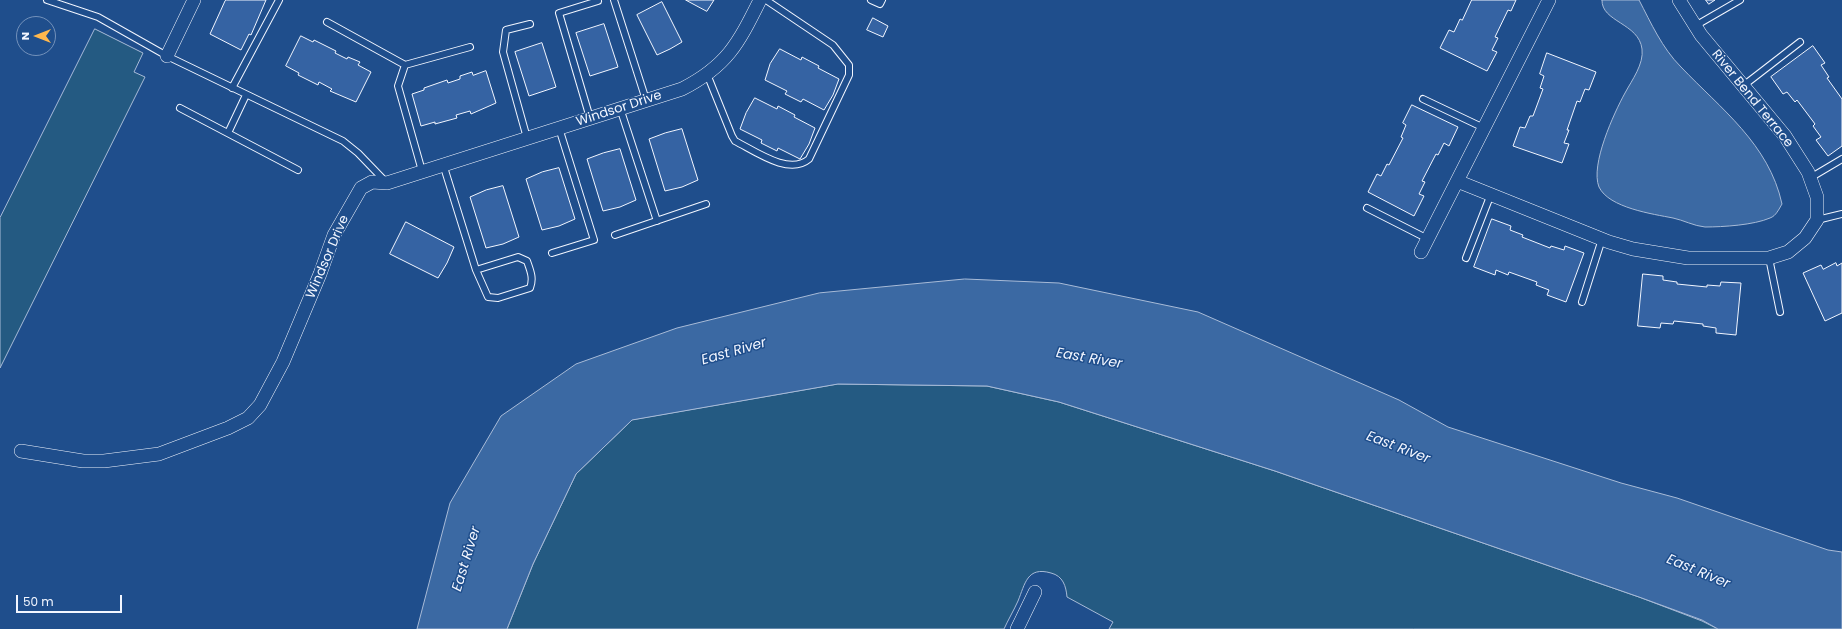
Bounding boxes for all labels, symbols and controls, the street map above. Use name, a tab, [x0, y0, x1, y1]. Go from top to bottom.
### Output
north arrow	[16, 16, 56, 56]
text: N	[17, 32, 33, 40]
street label: River Bend Terrace	[1708, 47, 1796, 151]
street label: Windsor Drive	[574, 88, 664, 130]
street label: Windsor Drive	[303, 213, 353, 301]
water label: East River	[700, 335, 768, 369]
water label: East River	[1055, 345, 1123, 373]
water label: East River	[1364, 428, 1432, 468]
water label: East River	[449, 525, 485, 593]
water label: East River	[1664, 551, 1732, 593]
scale bar	[18, 587, 124, 613]
text: 50 m	[23, 593, 54, 610]

